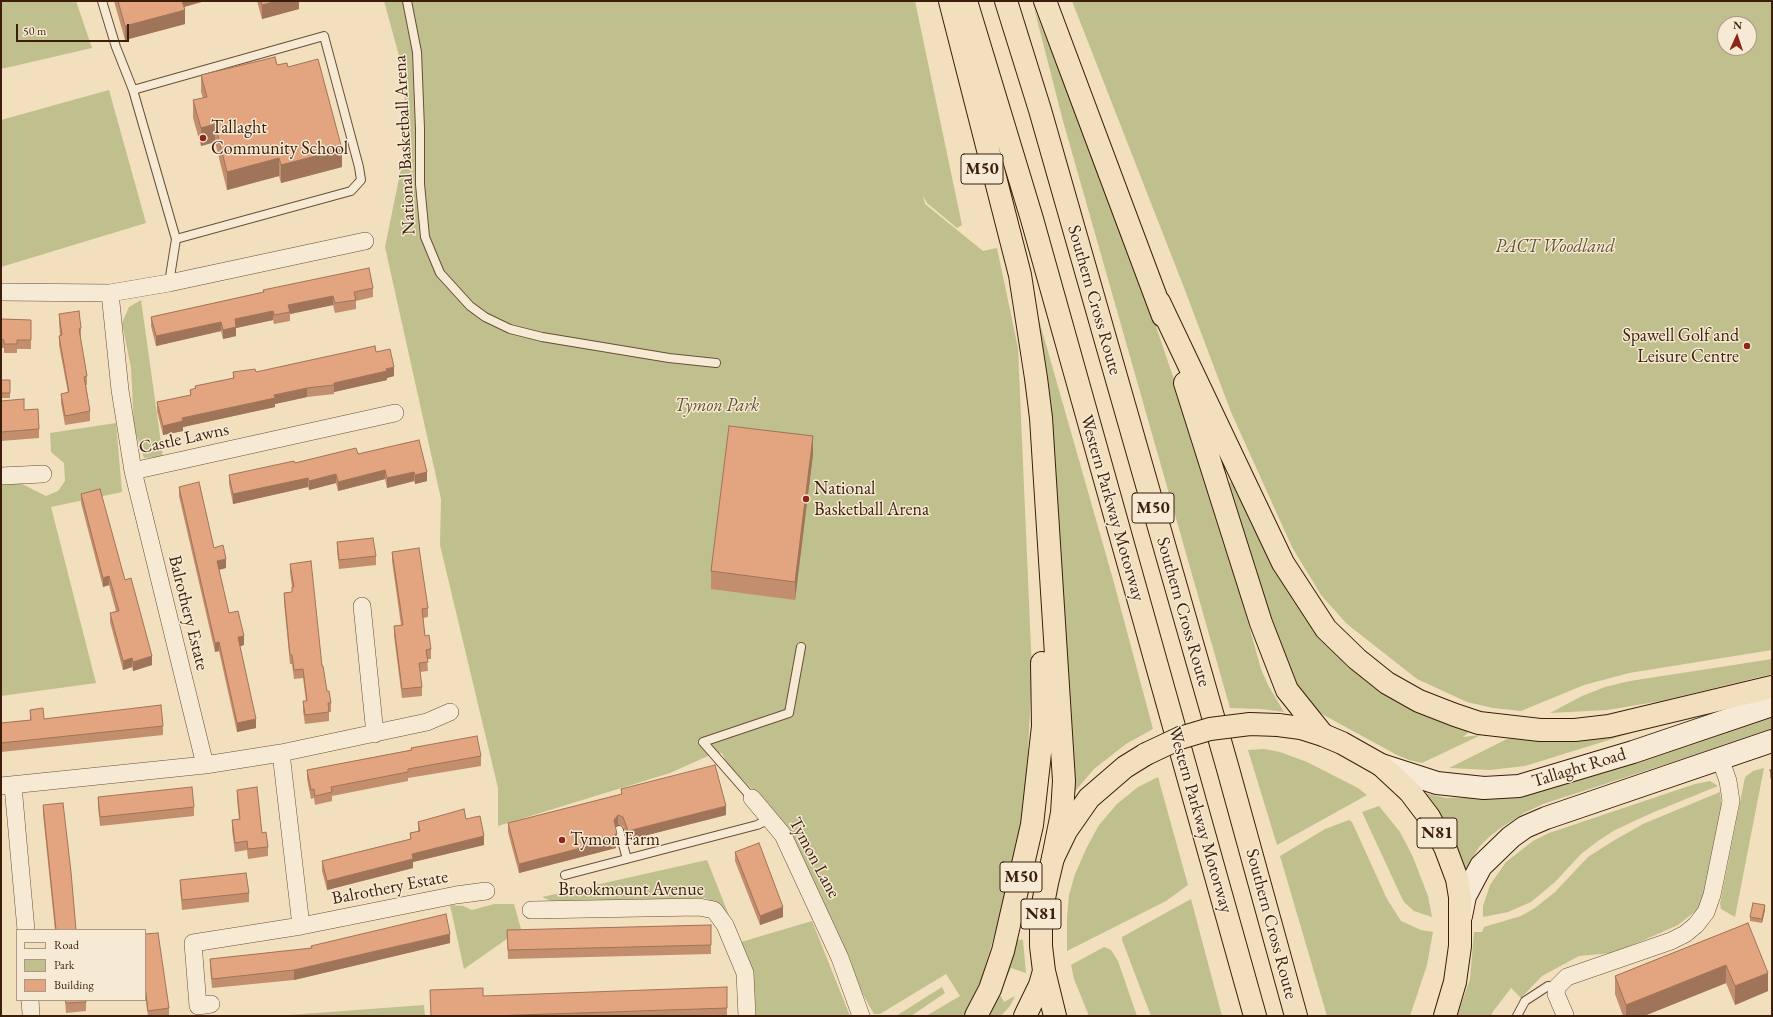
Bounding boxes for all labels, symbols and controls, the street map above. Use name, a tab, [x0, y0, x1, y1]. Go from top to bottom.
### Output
scale bar	[18, 16, 131, 42]
north arrow	[1717, 16, 1757, 56]
text: N	[1733, 18, 1742, 32]
text: 50 m	[23, 23, 46, 39]
street label: National Basketball Arena	[389, 54, 421, 236]
place label: Tallaght Community School	[211, 117, 348, 160]
marker: Tallaght Community School	[198, 133, 208, 143]
road number: M50	[961, 154, 1003, 184]
street label: Southern Cross Route	[1062, 223, 1126, 377]
park label: PACT Woodland	[1495, 236, 1615, 258]
place label: Spawell Golf and Leisure Centre	[1622, 325, 1739, 368]
marker: Spawell Golf and Leisure Centre	[1742, 341, 1752, 351]
park label: Tymon Park	[675, 395, 759, 417]
street label: Western Parkway Motorway	[1075, 412, 1149, 604]
street label: Castle Lawns	[137, 419, 231, 459]
place label: National Basketball Arena	[814, 478, 929, 520]
road number: M50	[1132, 493, 1174, 523]
marker: National Basketball Arena	[801, 494, 811, 504]
street label: Southern Cross Route	[1151, 535, 1215, 689]
street label: Balrothery Estate	[163, 553, 213, 673]
street label: Western Parkway Motorway	[1163, 724, 1237, 916]
street label: Tallaght Road	[1529, 743, 1629, 793]
street label: Tymon Lane	[784, 814, 844, 902]
road number: N81	[1417, 818, 1457, 848]
place label: Tymon Farm	[570, 829, 660, 851]
marker: Tymon Farm	[557, 835, 567, 845]
street label: Southern Cross Route	[1241, 847, 1301, 1001]
road number: M50	[1000, 862, 1042, 892]
street label: Balrothery Estate	[330, 866, 450, 910]
street label: Brookmount Avenue	[558, 879, 704, 901]
road number: N81	[1021, 899, 1061, 929]
legend	[16, 929, 146, 1001]
text: Road	[54, 937, 79, 953]
text: Park	[54, 957, 74, 973]
text: Building	[54, 977, 94, 993]

